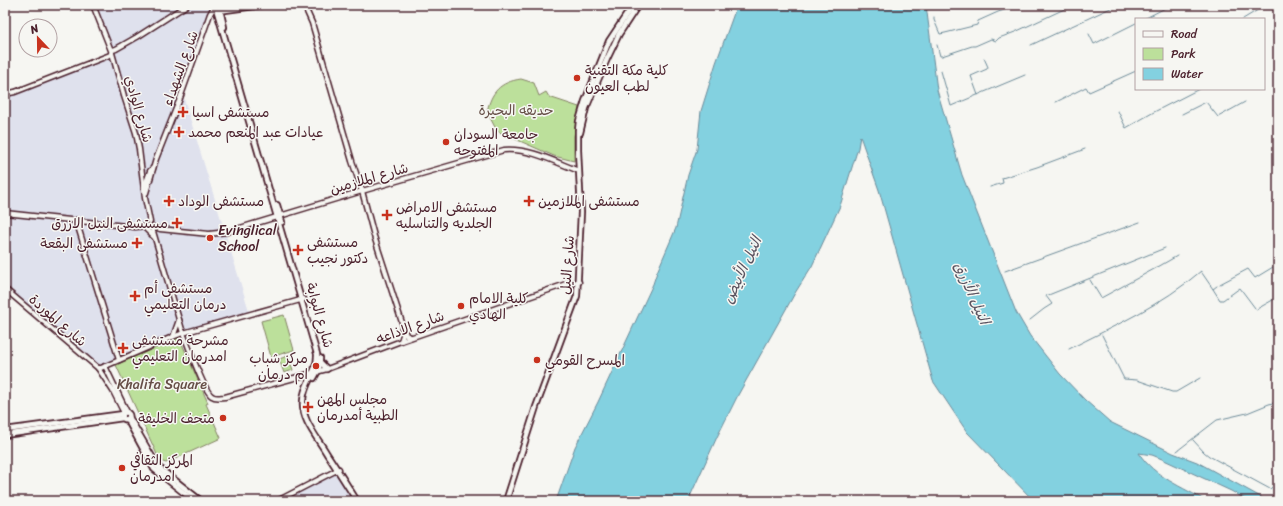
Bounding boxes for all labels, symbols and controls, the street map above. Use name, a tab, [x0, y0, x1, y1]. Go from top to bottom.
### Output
north arrow	[18, 18, 58, 58]
legend	[1135, 18, 1265, 90]
text: N	[26, 19, 42, 40]
text: Road	[1171, 23, 1198, 45]
street label: شارع الشهداء	[155, 27, 206, 109]
text: Park	[1171, 43, 1196, 65]
place label: كلية مكة التقنية لطب العيون	[585, 58, 669, 99]
text: Water	[1171, 63, 1204, 85]
street label: شارع الوادي	[117, 73, 160, 146]
marker: كلية مكة التقنية لطب العيون	[572, 73, 582, 83]
park label: حديقه البحيرة	[479, 98, 553, 123]
place label: مستشفى اسيا	[192, 100, 269, 125]
marker: مستشفى اسيا	[177, 106, 189, 118]
place label: عيادات عبد المنعم محمد	[188, 120, 323, 145]
place label: جامعة السودان المفتوحه	[454, 122, 538, 163]
marker: عيادات عبد المنعم محمد	[173, 126, 185, 138]
marker: جامعة السودان المفتوحه	[441, 137, 451, 147]
street label: شارع الملازمين	[327, 155, 411, 202]
place label: مستشفى الوداد	[178, 189, 264, 214]
place label: مستشفى الملازمين	[538, 189, 640, 214]
marker: مستشفى الوداد	[163, 195, 175, 207]
place label: مستشفى الامراض الجلديه والتناسليه	[396, 195, 497, 236]
marker: مستشفى الملازمين	[523, 195, 535, 207]
marker: مستشفى الامراض الجلديه والتناسليه	[381, 209, 393, 221]
place label: مستشفى النيل الازرق	[51, 211, 168, 236]
marker: مستشفى النيل الازرق	[171, 217, 183, 229]
place label: Evinglical School	[218, 218, 278, 259]
place label: مستشفى دكتور نجيب	[307, 230, 368, 271]
water label: النيل الأبيض	[715, 230, 770, 308]
place label: مستشفى البقعة	[40, 231, 128, 256]
marker: Evinglical School	[205, 233, 215, 243]
street label: شارع النيل	[553, 234, 582, 296]
marker: مستشفى البقعة	[131, 237, 143, 249]
marker: مستشفى دكتور نجيب	[292, 244, 304, 256]
water label: النيل الأزرق	[947, 257, 998, 331]
place label: مستشفى أم درمان التعليمي	[144, 276, 227, 317]
street label: شارع البوابة	[298, 279, 341, 351]
place label: كلية الامام الهادي	[469, 286, 529, 327]
street label: شارع الموردة	[23, 288, 93, 353]
marker: مستشفى أم درمان التعليمي	[129, 290, 141, 302]
marker: كلية الامام الهادي	[456, 301, 466, 311]
street label: شارع الاذاعه	[373, 304, 448, 351]
place label: مشرحة مستشفى امدرمان التعليمي	[132, 328, 229, 369]
marker: مشرحة مستشفى امدرمان التعليمي	[117, 342, 129, 354]
place label: مركز شباب ام درمان	[249, 346, 308, 387]
place label: المسرح القومي	[545, 348, 625, 373]
marker: المسرح القومي	[532, 355, 542, 365]
marker: مركز شباب ام درمان	[311, 361, 321, 371]
park label: Khalifa Square	[117, 372, 207, 397]
place label: مجلس المهن الطبية أمدرمان	[317, 387, 398, 428]
marker: مجلس المهن الطبية أمدرمان	[302, 401, 314, 413]
place label: متحف الخليفة	[138, 406, 215, 431]
marker: متحف الخليفة	[218, 413, 228, 423]
place label: المركز الثقافي امدرمان	[130, 448, 193, 489]
marker: المركز الثقافي امدرمان	[117, 463, 127, 473]

